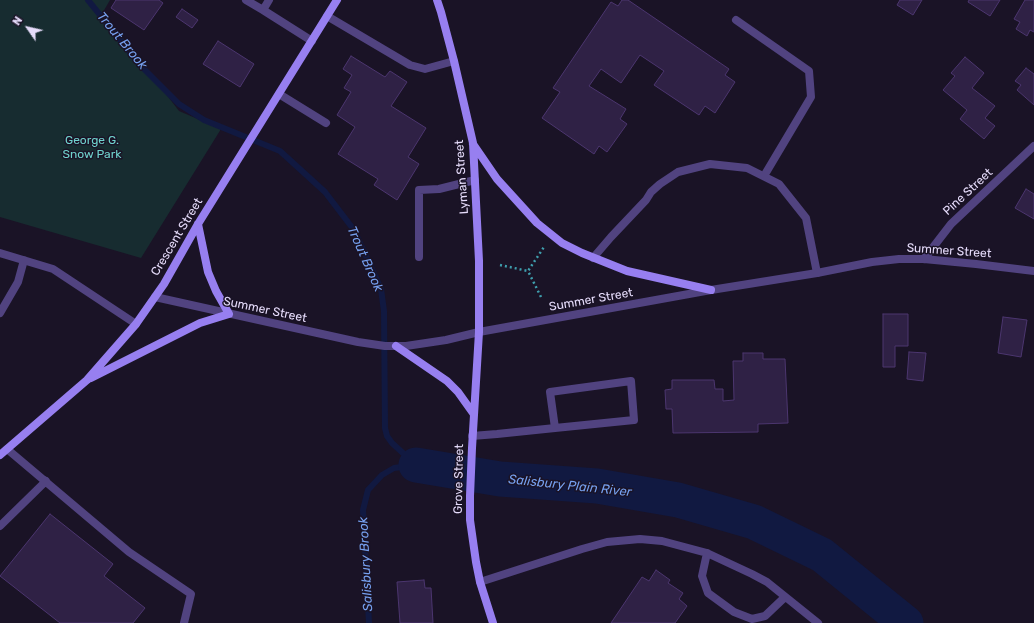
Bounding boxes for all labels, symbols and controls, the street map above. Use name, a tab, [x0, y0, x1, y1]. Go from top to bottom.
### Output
north arrow	[8, 8, 48, 48]
water label: Trout Brook	[93, 9, 151, 73]
text: N	[10, 14, 25, 28]
park label: George G. Snow Park	[63, 134, 121, 162]
street label: Lyman Street	[452, 139, 472, 215]
street label: Pine Street	[940, 166, 996, 218]
street label: Crescent Street	[148, 196, 206, 278]
water label: Trout Brook	[344, 224, 386, 294]
street label: Summer Street	[906, 241, 992, 261]
street label: Summer Street	[548, 286, 634, 314]
street label: Summer Street	[222, 294, 308, 326]
street label: Grove Street	[451, 444, 467, 514]
water label: Salisbury Plain River	[508, 472, 632, 500]
water label: Salisbury Brook	[356, 516, 376, 612]

